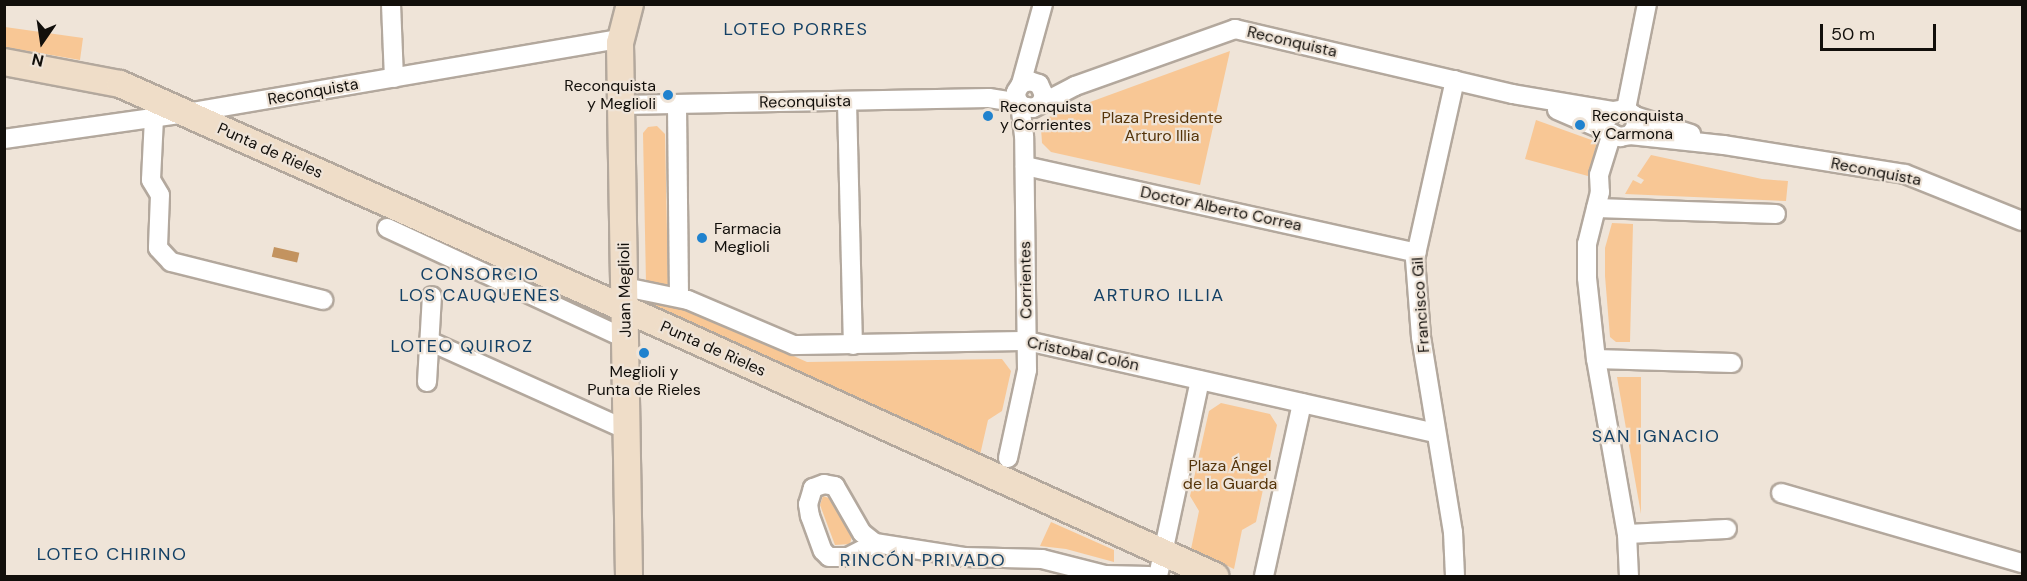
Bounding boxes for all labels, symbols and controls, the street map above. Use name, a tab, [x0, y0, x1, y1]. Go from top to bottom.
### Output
north arrow	[12, 12, 72, 72]
scale bar	[1823, 12, 1938, 50]
district label: LOTEO PORRES	[724, 18, 868, 40]
street label: Reconquista	[1245, 22, 1339, 62]
text: 50 m	[1831, 22, 1875, 46]
text: N	[30, 48, 46, 72]
street label: Reconquista	[266, 75, 360, 109]
place label: Reconquista y Meglioli	[564, 76, 656, 114]
marker: Reconquista y Meglioli	[661, 88, 675, 102]
street label: Reconquista	[759, 92, 851, 112]
place label: Reconquista y Corrientes	[1000, 97, 1092, 135]
place label: Reconquista y Carmona	[1592, 106, 1684, 144]
park label: Plaza Presidente Arturo Illia	[1101, 108, 1223, 146]
marker: Reconquista y Corrientes	[981, 109, 995, 123]
marker: Reconquista y Carmona	[1573, 118, 1587, 132]
street label: Punta de Rieles	[214, 119, 326, 183]
street label: Reconquista	[1829, 154, 1923, 190]
street label: Doctor Alberto Correa	[1139, 183, 1303, 235]
place label: Farmacia Meglioli	[714, 219, 781, 257]
marker: Farmacia Meglioli	[695, 231, 709, 245]
street label: Corrientes	[1016, 241, 1036, 319]
street label: Juan Meglioli	[615, 242, 635, 338]
street label: Francisco Gil	[1408, 257, 1434, 353]
district label: CONSORCIO LOS CAUQUENES	[399, 264, 561, 306]
district label: ARTURO ILLIA	[1093, 284, 1225, 306]
street label: Punta de Rieles	[657, 317, 769, 381]
street label: Cristobal Colón	[1025, 333, 1141, 375]
district label: LOTEO QUIROZ	[391, 335, 533, 357]
marker: Meglioli y Punta de Rieles	[637, 346, 651, 360]
place label: Meglioli y Punta de Rieles	[587, 362, 701, 400]
district label: SAN IGNACIO	[1592, 425, 1720, 447]
park label: Plaza Ángel de la Guarda	[1183, 456, 1277, 494]
district label: LOTEO CHIRINO	[37, 543, 187, 565]
district label: RINCÓN PRIVADO	[840, 549, 1006, 571]

